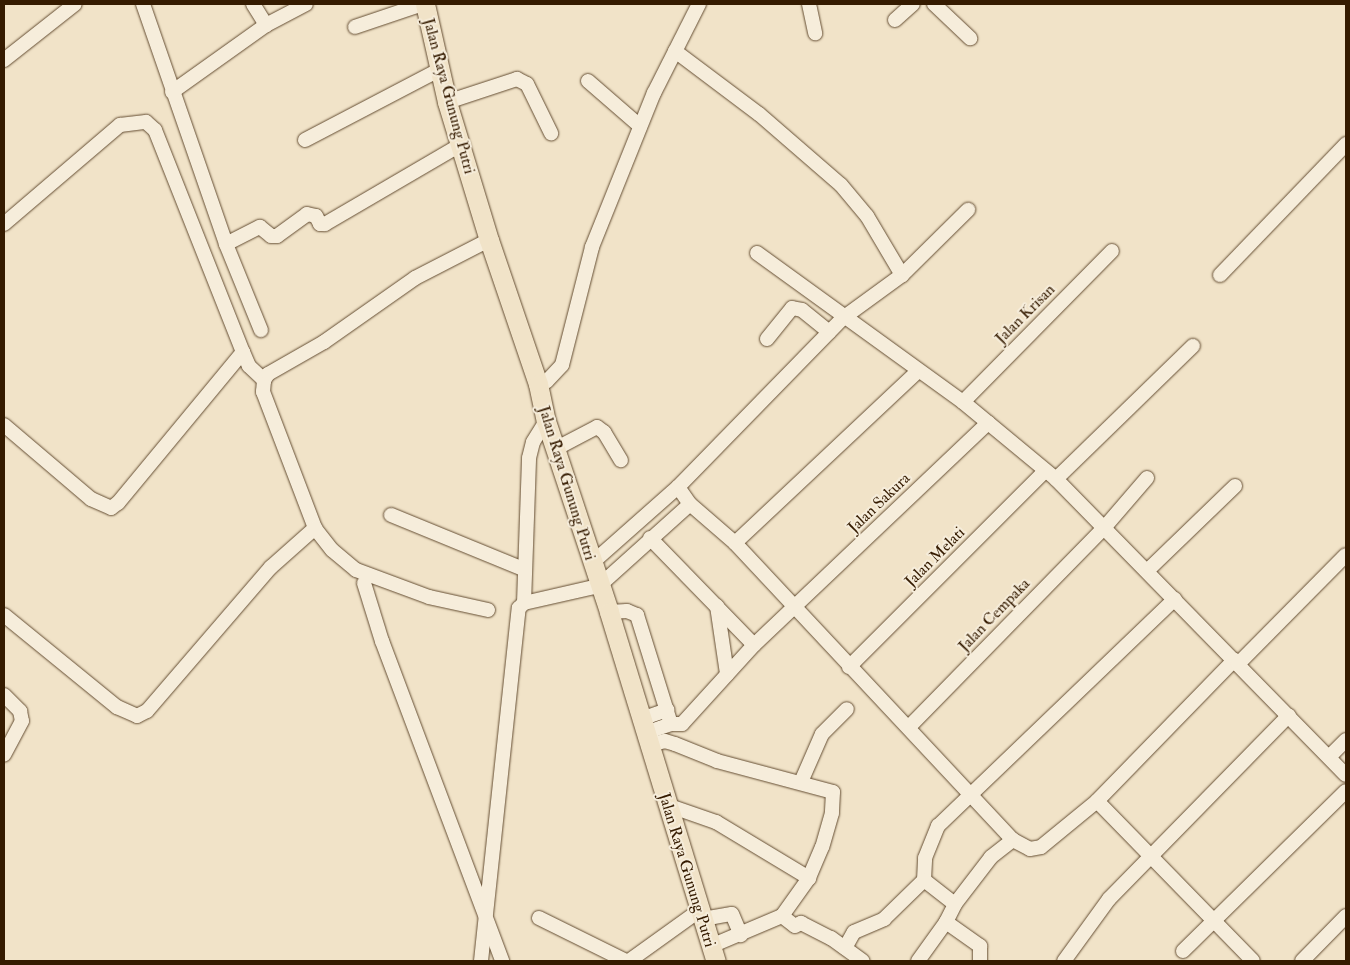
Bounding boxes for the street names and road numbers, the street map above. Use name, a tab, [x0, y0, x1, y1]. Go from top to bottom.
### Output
street label: Jalan Raya Gunung Putri	[419, 16, 479, 176]
street label: Jalan Krisan	[991, 280, 1059, 348]
street label: Jalan Raya Gunung Putri	[534, 403, 600, 563]
street label: Jalan Sakura	[844, 469, 914, 537]
street label: Jalan Melati	[901, 523, 969, 591]
street label: Jalan Cempaka	[954, 574, 1034, 656]
street label: Jalan Raya Gunung Putri	[654, 790, 720, 950]

